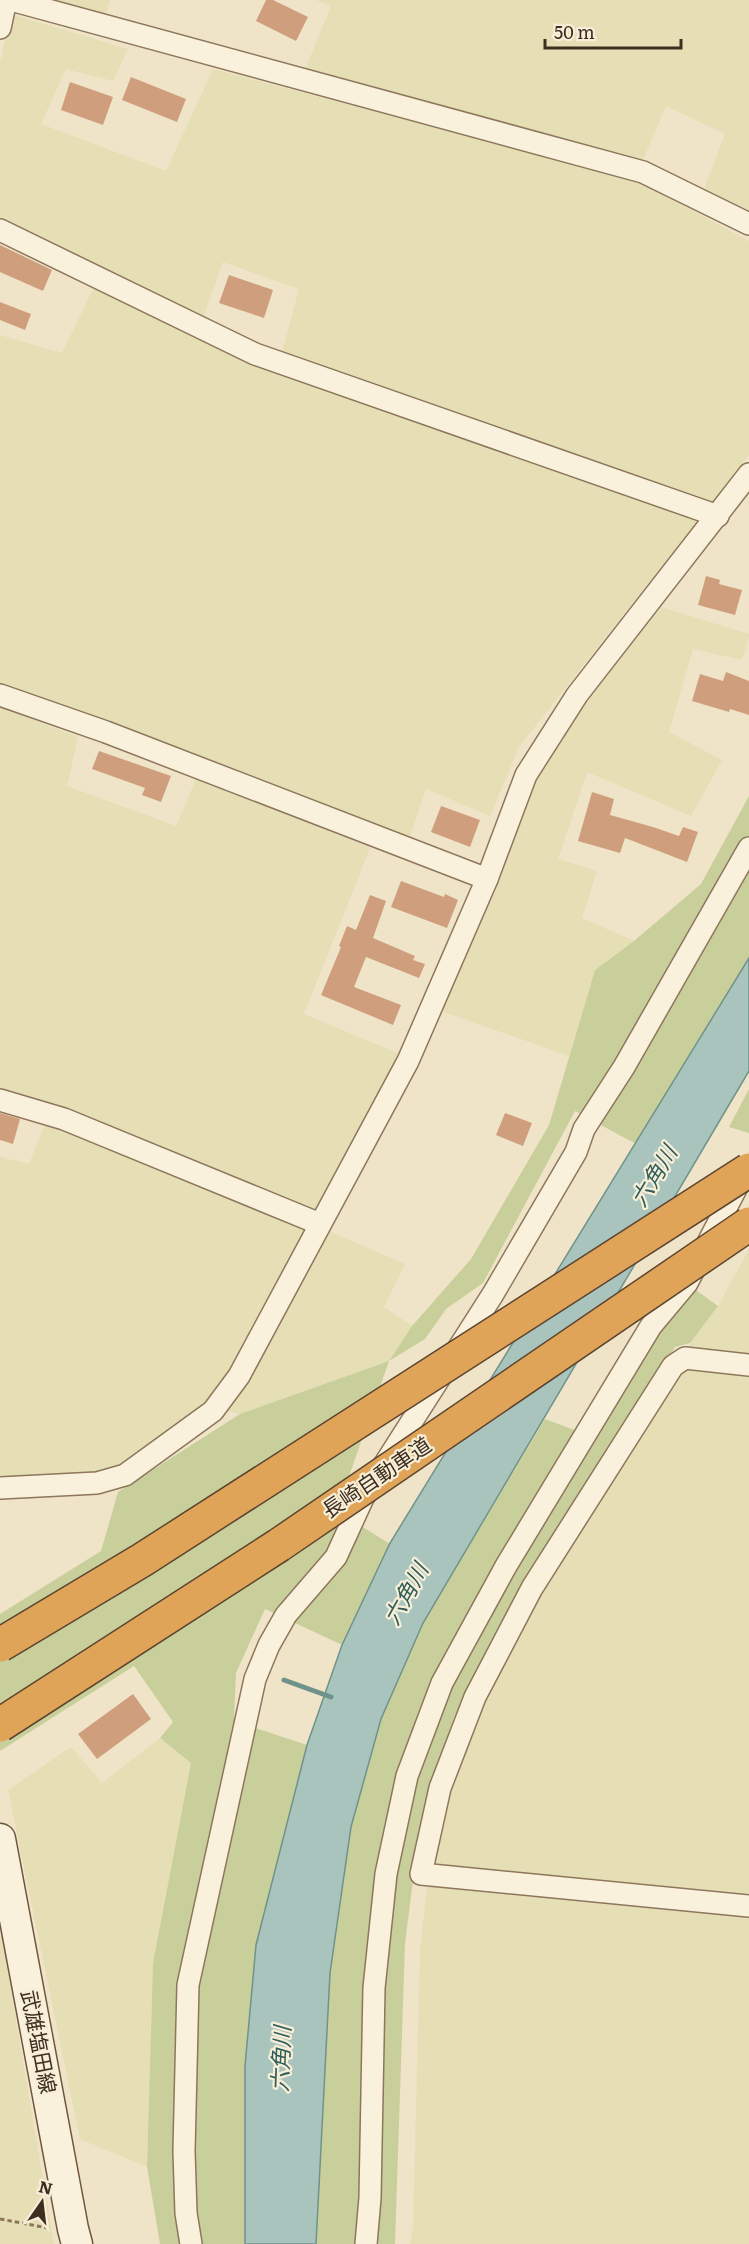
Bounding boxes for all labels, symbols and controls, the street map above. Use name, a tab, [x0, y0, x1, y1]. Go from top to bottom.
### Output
scale bar	[545, 12, 682, 50]
text: 50 m	[554, 18, 595, 45]
water label: 六角川	[622, 1137, 685, 1212]
street label: 長崎自動車道	[315, 1428, 436, 1524]
water label: 六角川	[374, 1555, 436, 1630]
street label: 武雄塩田線	[15, 1987, 66, 2096]
water label: 六角川	[262, 2023, 297, 2093]
north arrow	[12, 2172, 72, 2232]
text: N	[36, 2173, 55, 2200]

